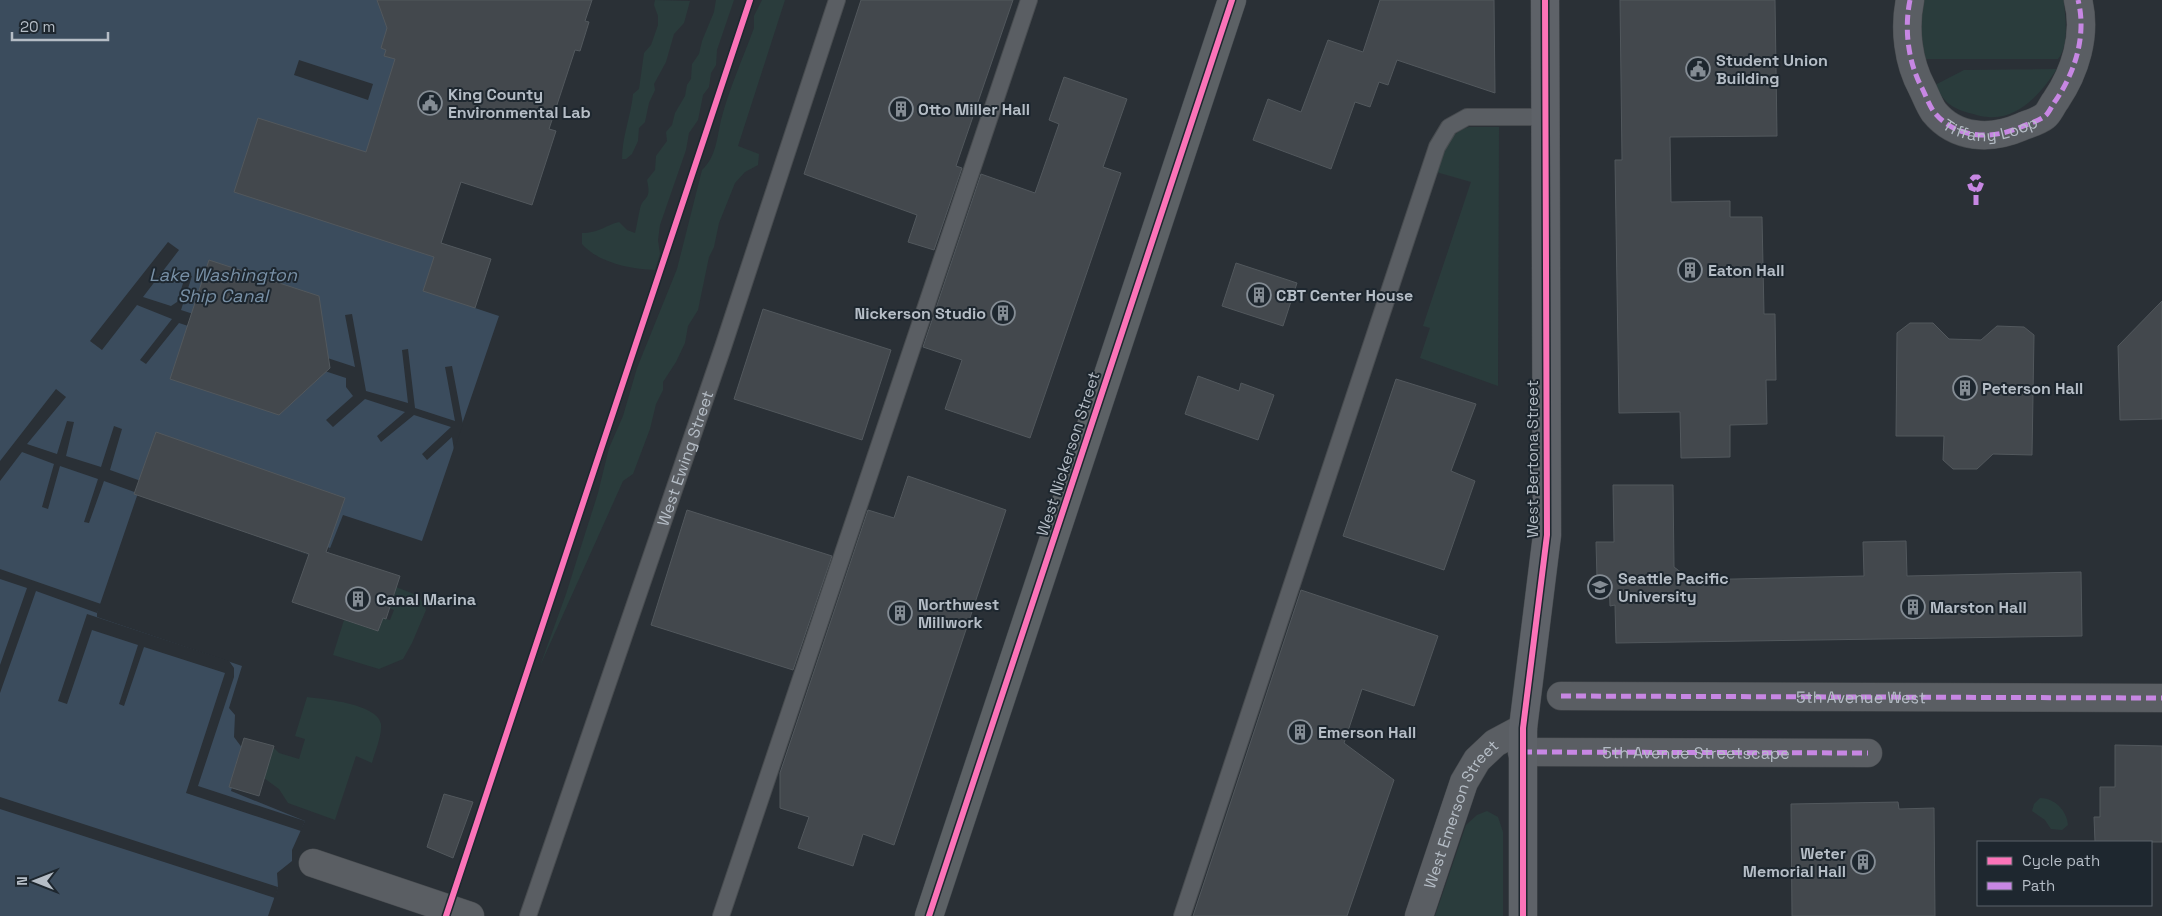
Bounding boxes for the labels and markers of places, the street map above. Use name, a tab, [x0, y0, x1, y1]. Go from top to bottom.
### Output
place label: Student Union Building	[1716, 50, 1828, 89]
public building icon: Student Union Building	[1685, 56, 1711, 82]
place label: King County Environmental Lab	[448, 84, 591, 123]
public building icon: King County Environmental Lab	[417, 90, 443, 116]
building icon: Otto Miller Hall	[888, 96, 914, 122]
place label: Otto Miller Hall	[918, 99, 1030, 120]
building icon: Eaton Hall	[1677, 257, 1703, 283]
place label: Eaton Hall	[1708, 260, 1785, 281]
building icon: CBT Center House	[1246, 282, 1272, 308]
place label: CBT Center House	[1276, 285, 1413, 306]
building icon: Nickerson Studio	[990, 300, 1016, 326]
place label: Nickerson Studio	[855, 303, 986, 324]
building icon: Peterson Hall	[1952, 375, 1978, 401]
place label: Peterson Hall	[1982, 378, 2083, 399]
place label: Seattle Pacific University	[1618, 568, 1729, 607]
school or university icon: Seattle Pacific University	[1587, 574, 1613, 600]
building icon: Canal Marina	[345, 586, 371, 612]
place label: Canal Marina	[376, 589, 476, 610]
place label: Northwest Millwork	[918, 594, 999, 633]
building icon: Marston Hall	[1900, 594, 1926, 620]
place label: Marston Hall	[1930, 597, 2027, 618]
building icon: Northwest Millwork	[887, 600, 913, 626]
building icon: Emerson Hall	[1287, 719, 1313, 745]
place label: Emerson Hall	[1318, 722, 1416, 743]
place label: Weter Memorial Hall	[1743, 843, 1846, 882]
building icon: Weter Memorial Hall	[1850, 849, 1876, 875]

